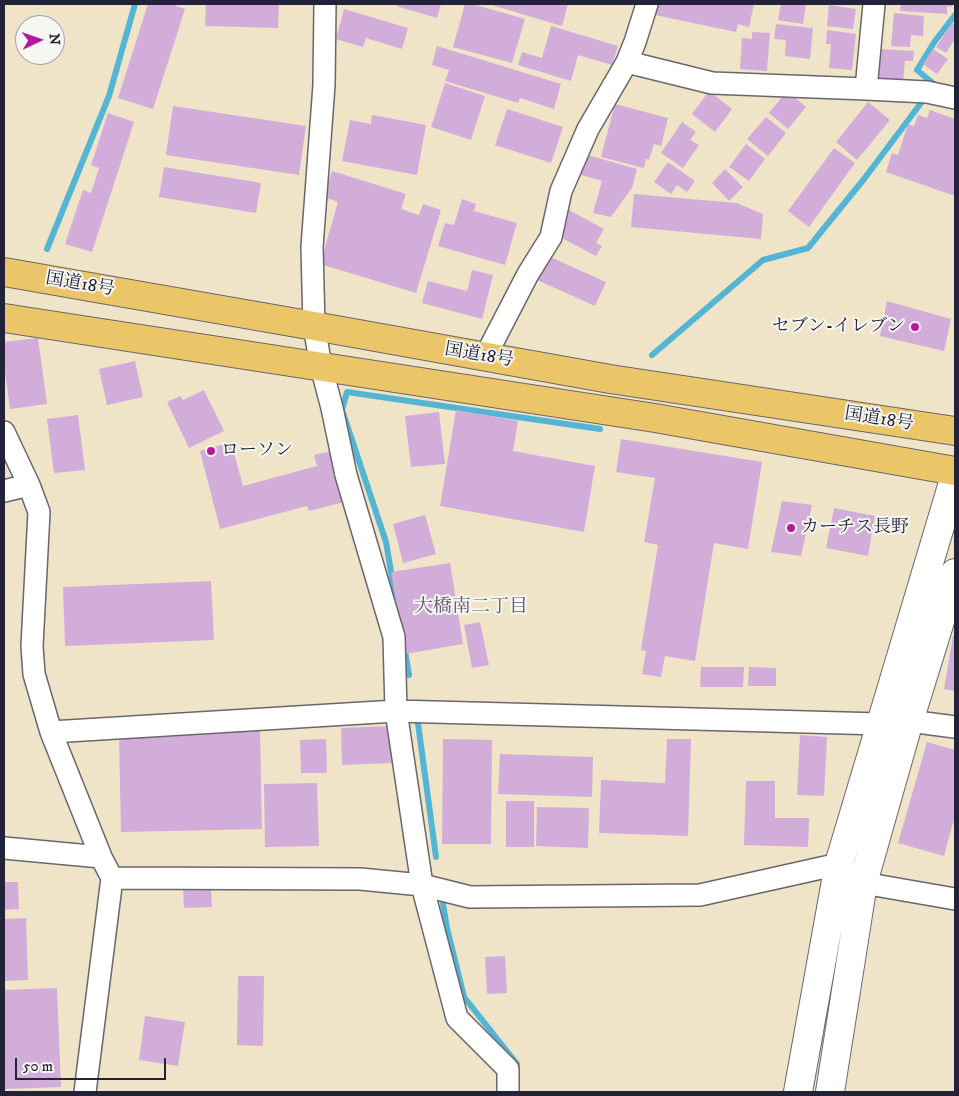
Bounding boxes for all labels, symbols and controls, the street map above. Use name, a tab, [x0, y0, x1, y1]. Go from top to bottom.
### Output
north arrow	[15, 15, 65, 65]
text: N	[45, 33, 63, 45]
street label: 国道18号	[44, 268, 116, 302]
place label: セブン-イレブン	[772, 316, 905, 338]
marker: セブン-イレブン	[909, 321, 921, 333]
street label: 国道18号	[443, 339, 515, 373]
street label: 国道18号	[843, 404, 915, 436]
place label: ローソン	[221, 440, 293, 462]
marker: ローソン	[205, 445, 217, 457]
place label: カーチス長野	[801, 517, 909, 539]
marker: カーチス長野	[785, 522, 797, 534]
district label: 大橋南二丁目	[414, 597, 528, 619]
scale bar	[18, 1048, 169, 1080]
text: 50 m	[23, 1057, 53, 1076]

